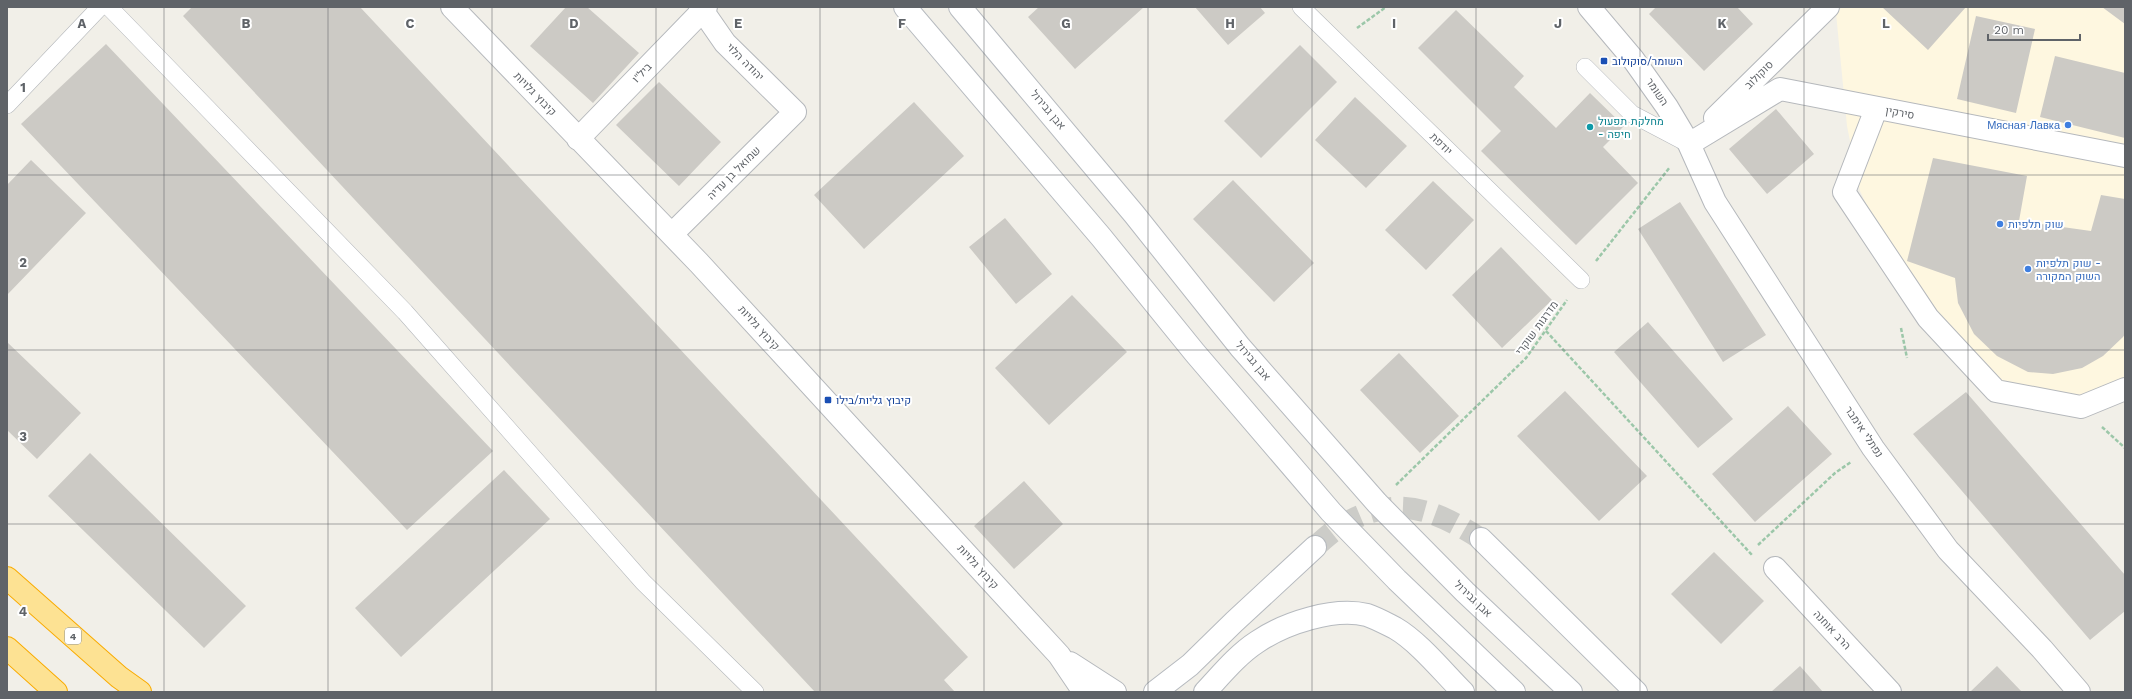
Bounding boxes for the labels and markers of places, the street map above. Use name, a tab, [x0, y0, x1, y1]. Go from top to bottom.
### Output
place label: השומר/סוקולוב	[1612, 55, 1683, 68]
marker: השומר/סוקולוב	[1599, 56, 1609, 66]
place label: מחלקת תפעול - חיפה	[1598, 115, 1664, 141]
place label: Мясная Лавка	[1987, 119, 2061, 132]
marker: Мясная Лавка	[2063, 120, 2073, 130]
marker: מחלקת תפעול - חיפה	[1585, 122, 1595, 132]
place label: שוק תלפיות	[2008, 218, 2063, 231]
marker: שוק תלפיות	[1995, 219, 2005, 229]
place label: שוק תלפיות - השוק המקורה	[2036, 257, 2101, 283]
marker: שוק תלפיות - השוק המקורה	[2023, 264, 2033, 274]
place label: קיבוץ גליות/בילו	[836, 394, 911, 407]
marker: קיבוץ גליות/בילו	[823, 395, 833, 405]

